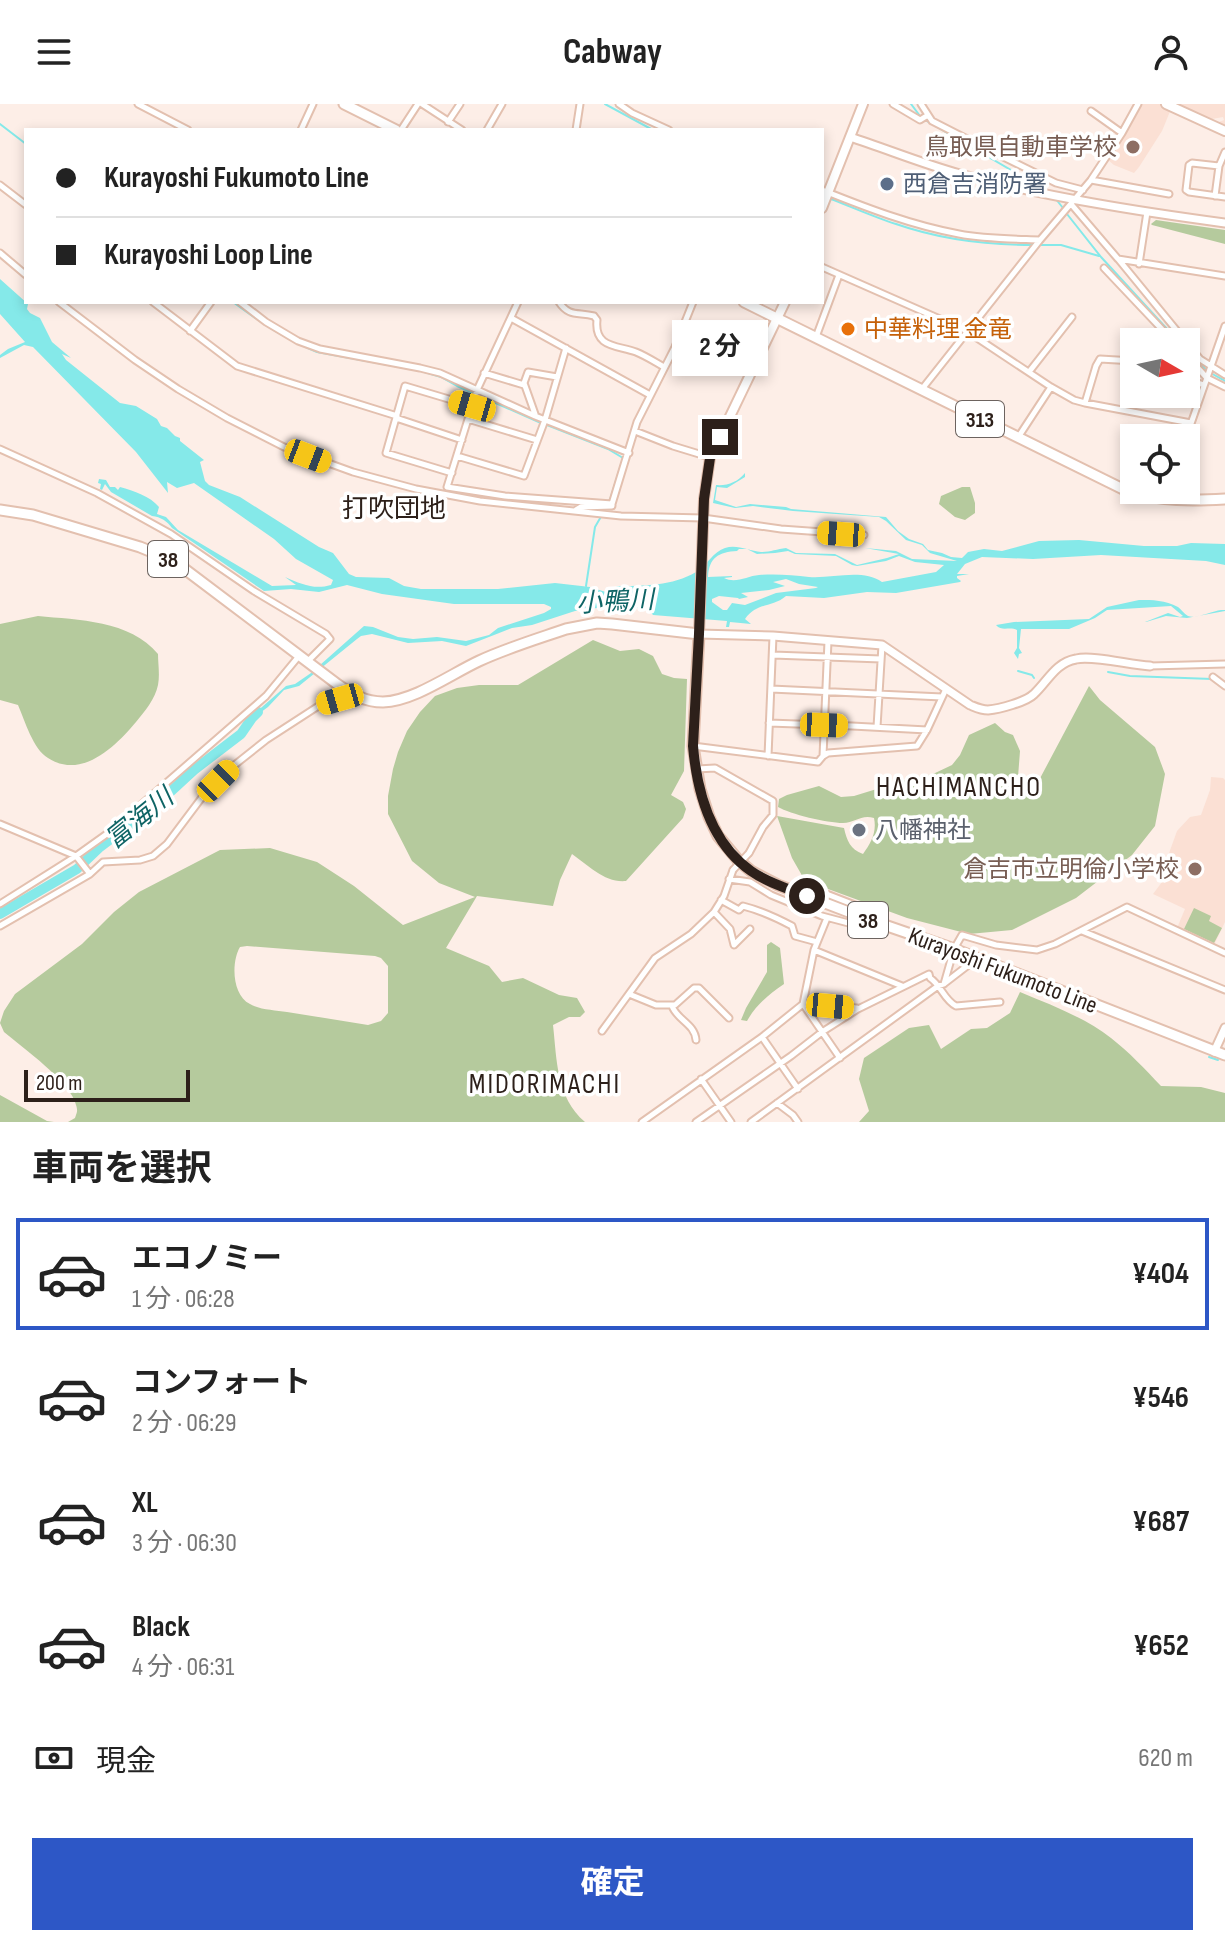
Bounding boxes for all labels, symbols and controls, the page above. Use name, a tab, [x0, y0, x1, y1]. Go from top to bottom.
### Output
icon: menu	[32, 30, 76, 74]
icon: person	[1149, 30, 1193, 74]
text: Cabway	[563, 31, 662, 74]
place label: 鳥取県自動車学校	[925, 133, 1117, 162]
marker: 鳥取県自動車学校	[1124, 138, 1142, 156]
text: Kurayoshi Fukumoto Line	[104, 160, 369, 196]
place label: 西倉吉消防署	[903, 170, 1047, 199]
marker: 西倉吉消防署	[878, 175, 896, 193]
text: Kurayoshi Loop Line	[104, 237, 313, 273]
place label: 中華料理 金竜	[864, 315, 1012, 344]
marker: 中華料理 金竜	[839, 320, 857, 338]
callout: 2 分	[672, 321, 768, 377]
north arrow	[1120, 328, 1200, 408]
map controls	[1120, 328, 1200, 504]
text: 2 分	[699, 332, 741, 363]
car	[446, 388, 498, 424]
road number: 313	[956, 401, 1004, 437]
route end	[702, 419, 738, 455]
button: locate	[1120, 424, 1200, 504]
car	[281, 436, 335, 476]
district label: 打吹団地	[342, 494, 446, 525]
car	[816, 520, 866, 548]
road number: 38	[148, 541, 188, 577]
water label: 小鴨川	[575, 585, 658, 620]
car	[314, 681, 366, 717]
car	[800, 712, 848, 738]
car	[193, 756, 243, 806]
district label: HACHIMANCHO	[876, 771, 1042, 804]
water label: 富海川	[100, 781, 182, 856]
place label: 八幡神社	[875, 816, 971, 845]
marker: 八幡神社	[850, 821, 868, 839]
place label: 倉吉市立明倫小学校	[963, 855, 1179, 884]
marker: 倉吉市立明倫小学校	[1186, 860, 1204, 878]
route start	[789, 878, 825, 914]
road number: 38	[848, 902, 888, 938]
street label: Kurayoshi Fukumoto Line	[904, 921, 1101, 1020]
car	[805, 992, 855, 1020]
scale bar	[24, 1066, 190, 1102]
district label: MIDORIMACHI	[469, 1068, 621, 1101]
text: 200 m	[36, 1070, 82, 1097]
text: 車両を選択	[32, 1148, 212, 1191]
icon: car	[36, 1238, 108, 1310]
text: エコノミー	[132, 1241, 282, 1277]
text: ¥404	[1132, 1256, 1189, 1292]
text: 1 分 · 06:28	[132, 1284, 235, 1315]
icon: car	[36, 1362, 108, 1434]
text: コンフォート	[132, 1365, 311, 1401]
text: ¥546	[1132, 1380, 1189, 1416]
text: 2 分 · 06:29	[132, 1408, 236, 1439]
text: XL	[132, 1485, 158, 1521]
icon: car	[36, 1486, 108, 1558]
text: ¥687	[1132, 1504, 1189, 1540]
text: 3 分 · 06:30	[132, 1528, 237, 1559]
text: Black	[132, 1609, 190, 1645]
icon: car	[36, 1610, 108, 1682]
text: ¥652	[1133, 1628, 1189, 1664]
text: 4 分 · 06:31	[132, 1652, 234, 1683]
icon: cash	[32, 1736, 76, 1780]
text: 620 m	[1138, 1743, 1193, 1774]
text: 現金	[96, 1744, 156, 1780]
button: 確定	[32, 1838, 1193, 1930]

